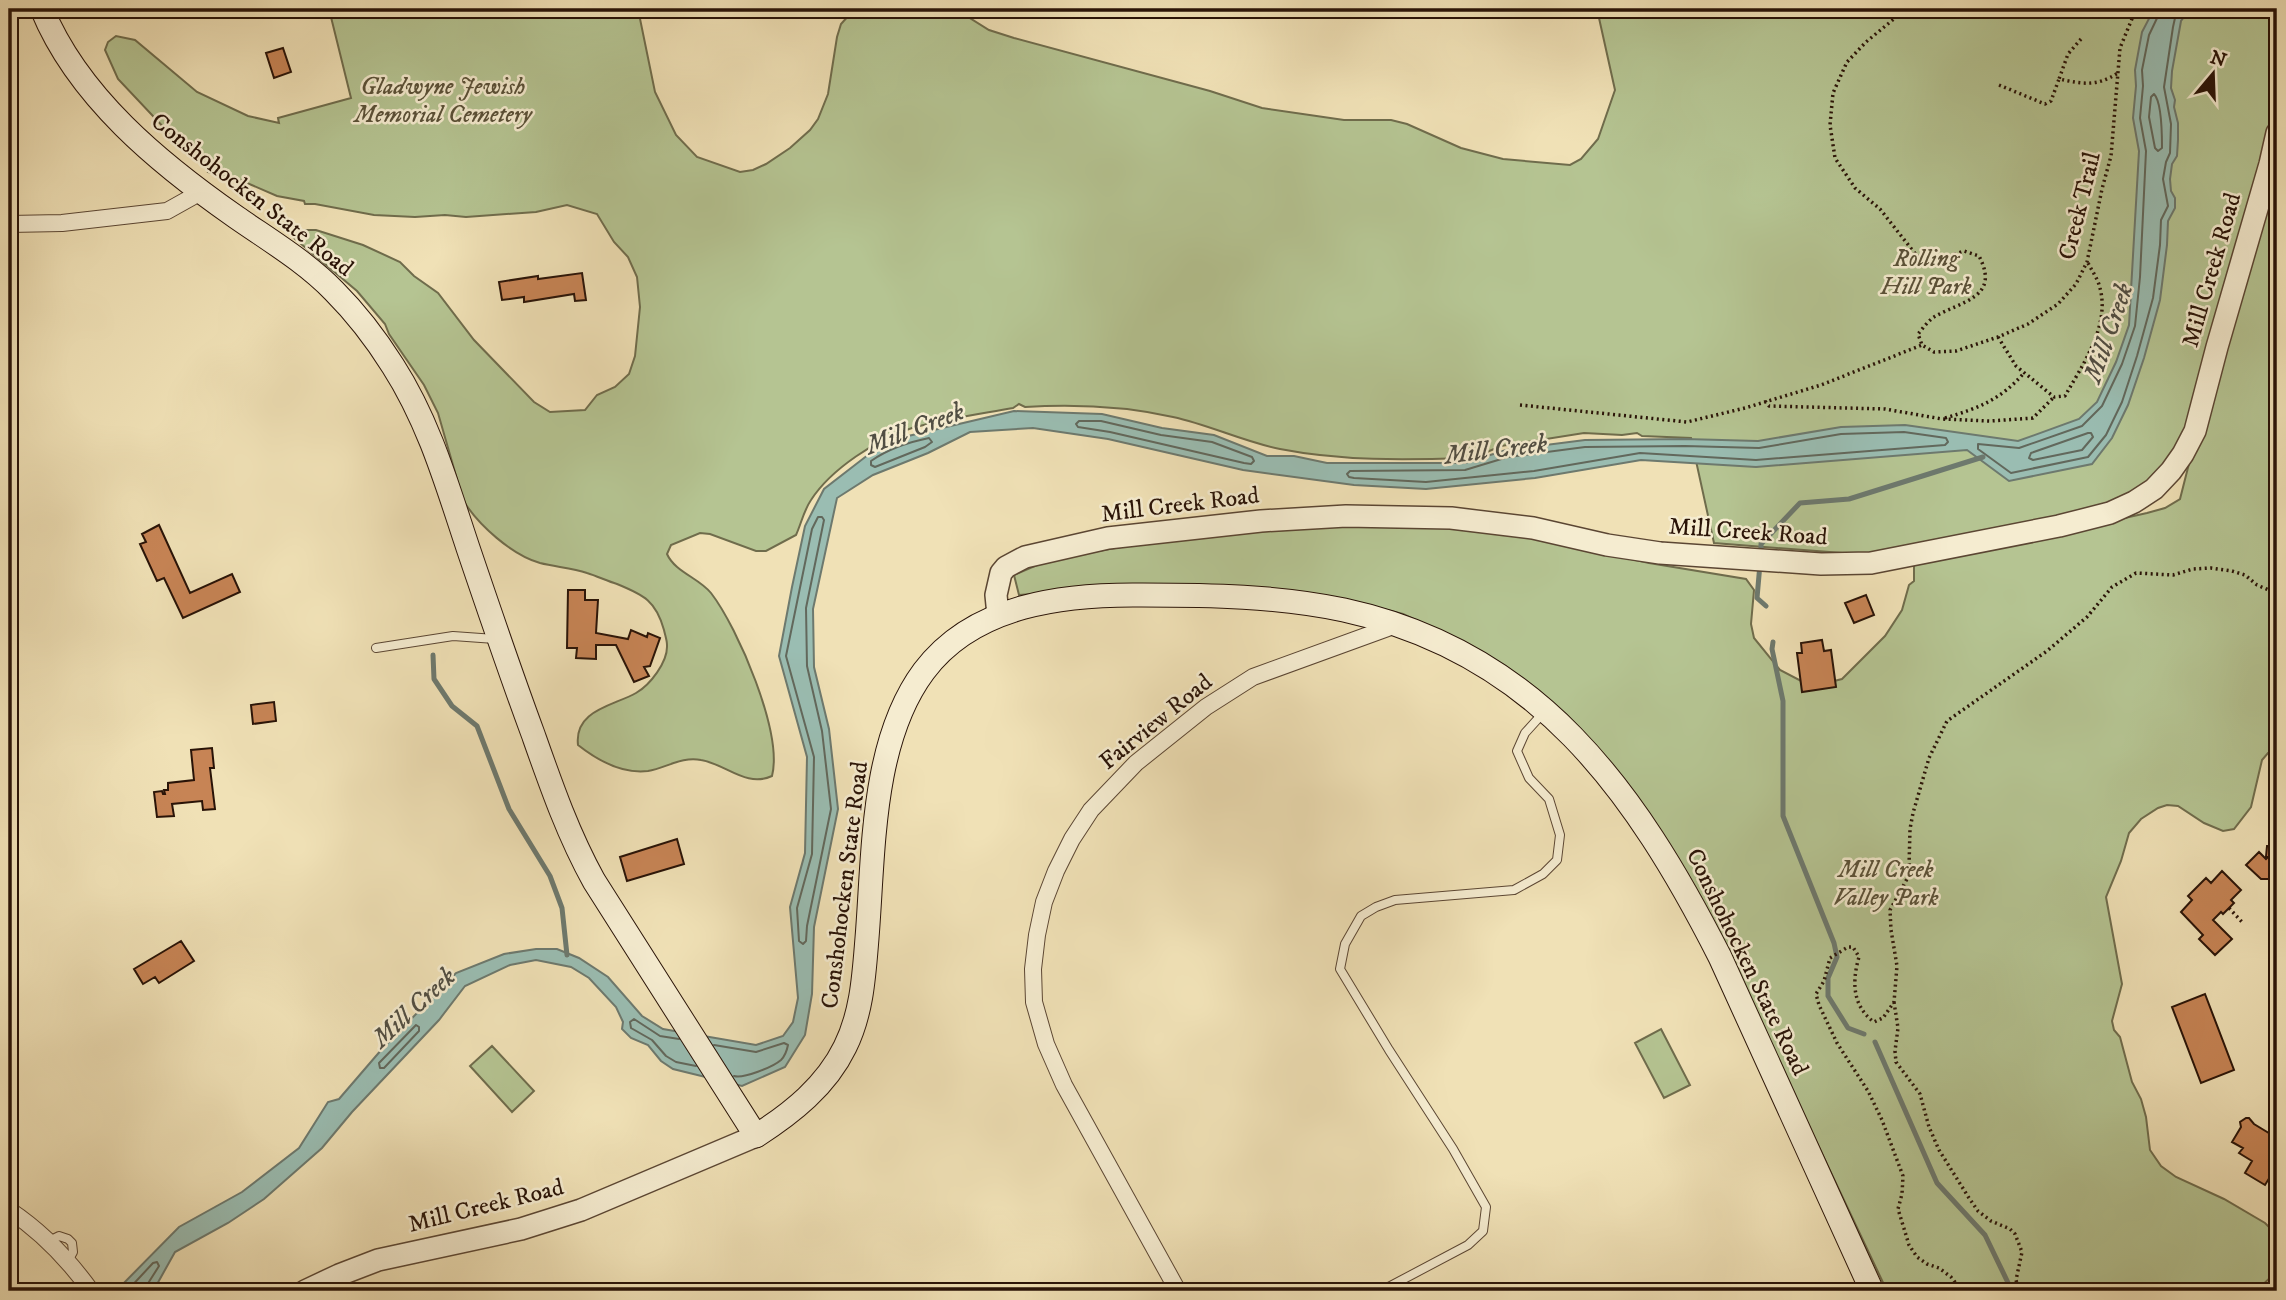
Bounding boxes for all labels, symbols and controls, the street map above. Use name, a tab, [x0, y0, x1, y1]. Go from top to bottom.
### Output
north arrow	[2178, 38, 2248, 108]
text: N	[2207, 46, 2230, 73]
park label: Gladwyne Jewish Memorial Cemetery	[352, 72, 533, 130]
street label: Conshohocken State Road	[145, 107, 359, 283]
street label: Creek Trail	[2052, 148, 2108, 263]
street label: Mill Creek Road	[2176, 189, 2248, 351]
park label: Rolling Hill Park	[1880, 244, 1971, 302]
water label: Mill Creek	[2076, 279, 2141, 389]
water label: Mill Creek	[859, 395, 969, 464]
water label: Mill Creek	[1441, 427, 1549, 473]
street label: Mill Creek Road	[1099, 480, 1261, 530]
street label: Mill Creek Road	[1668, 511, 1828, 553]
street label: Fairview Road	[1094, 667, 1218, 777]
street label: Conshohocken State Road	[815, 760, 875, 1010]
street label: Conshohocken State Road	[1679, 844, 1815, 1081]
park label: Mill Creek Valley Park	[1833, 855, 1939, 913]
water label: Mill Creek	[364, 961, 463, 1057]
street label: Mill Creek Road	[405, 1172, 567, 1240]

